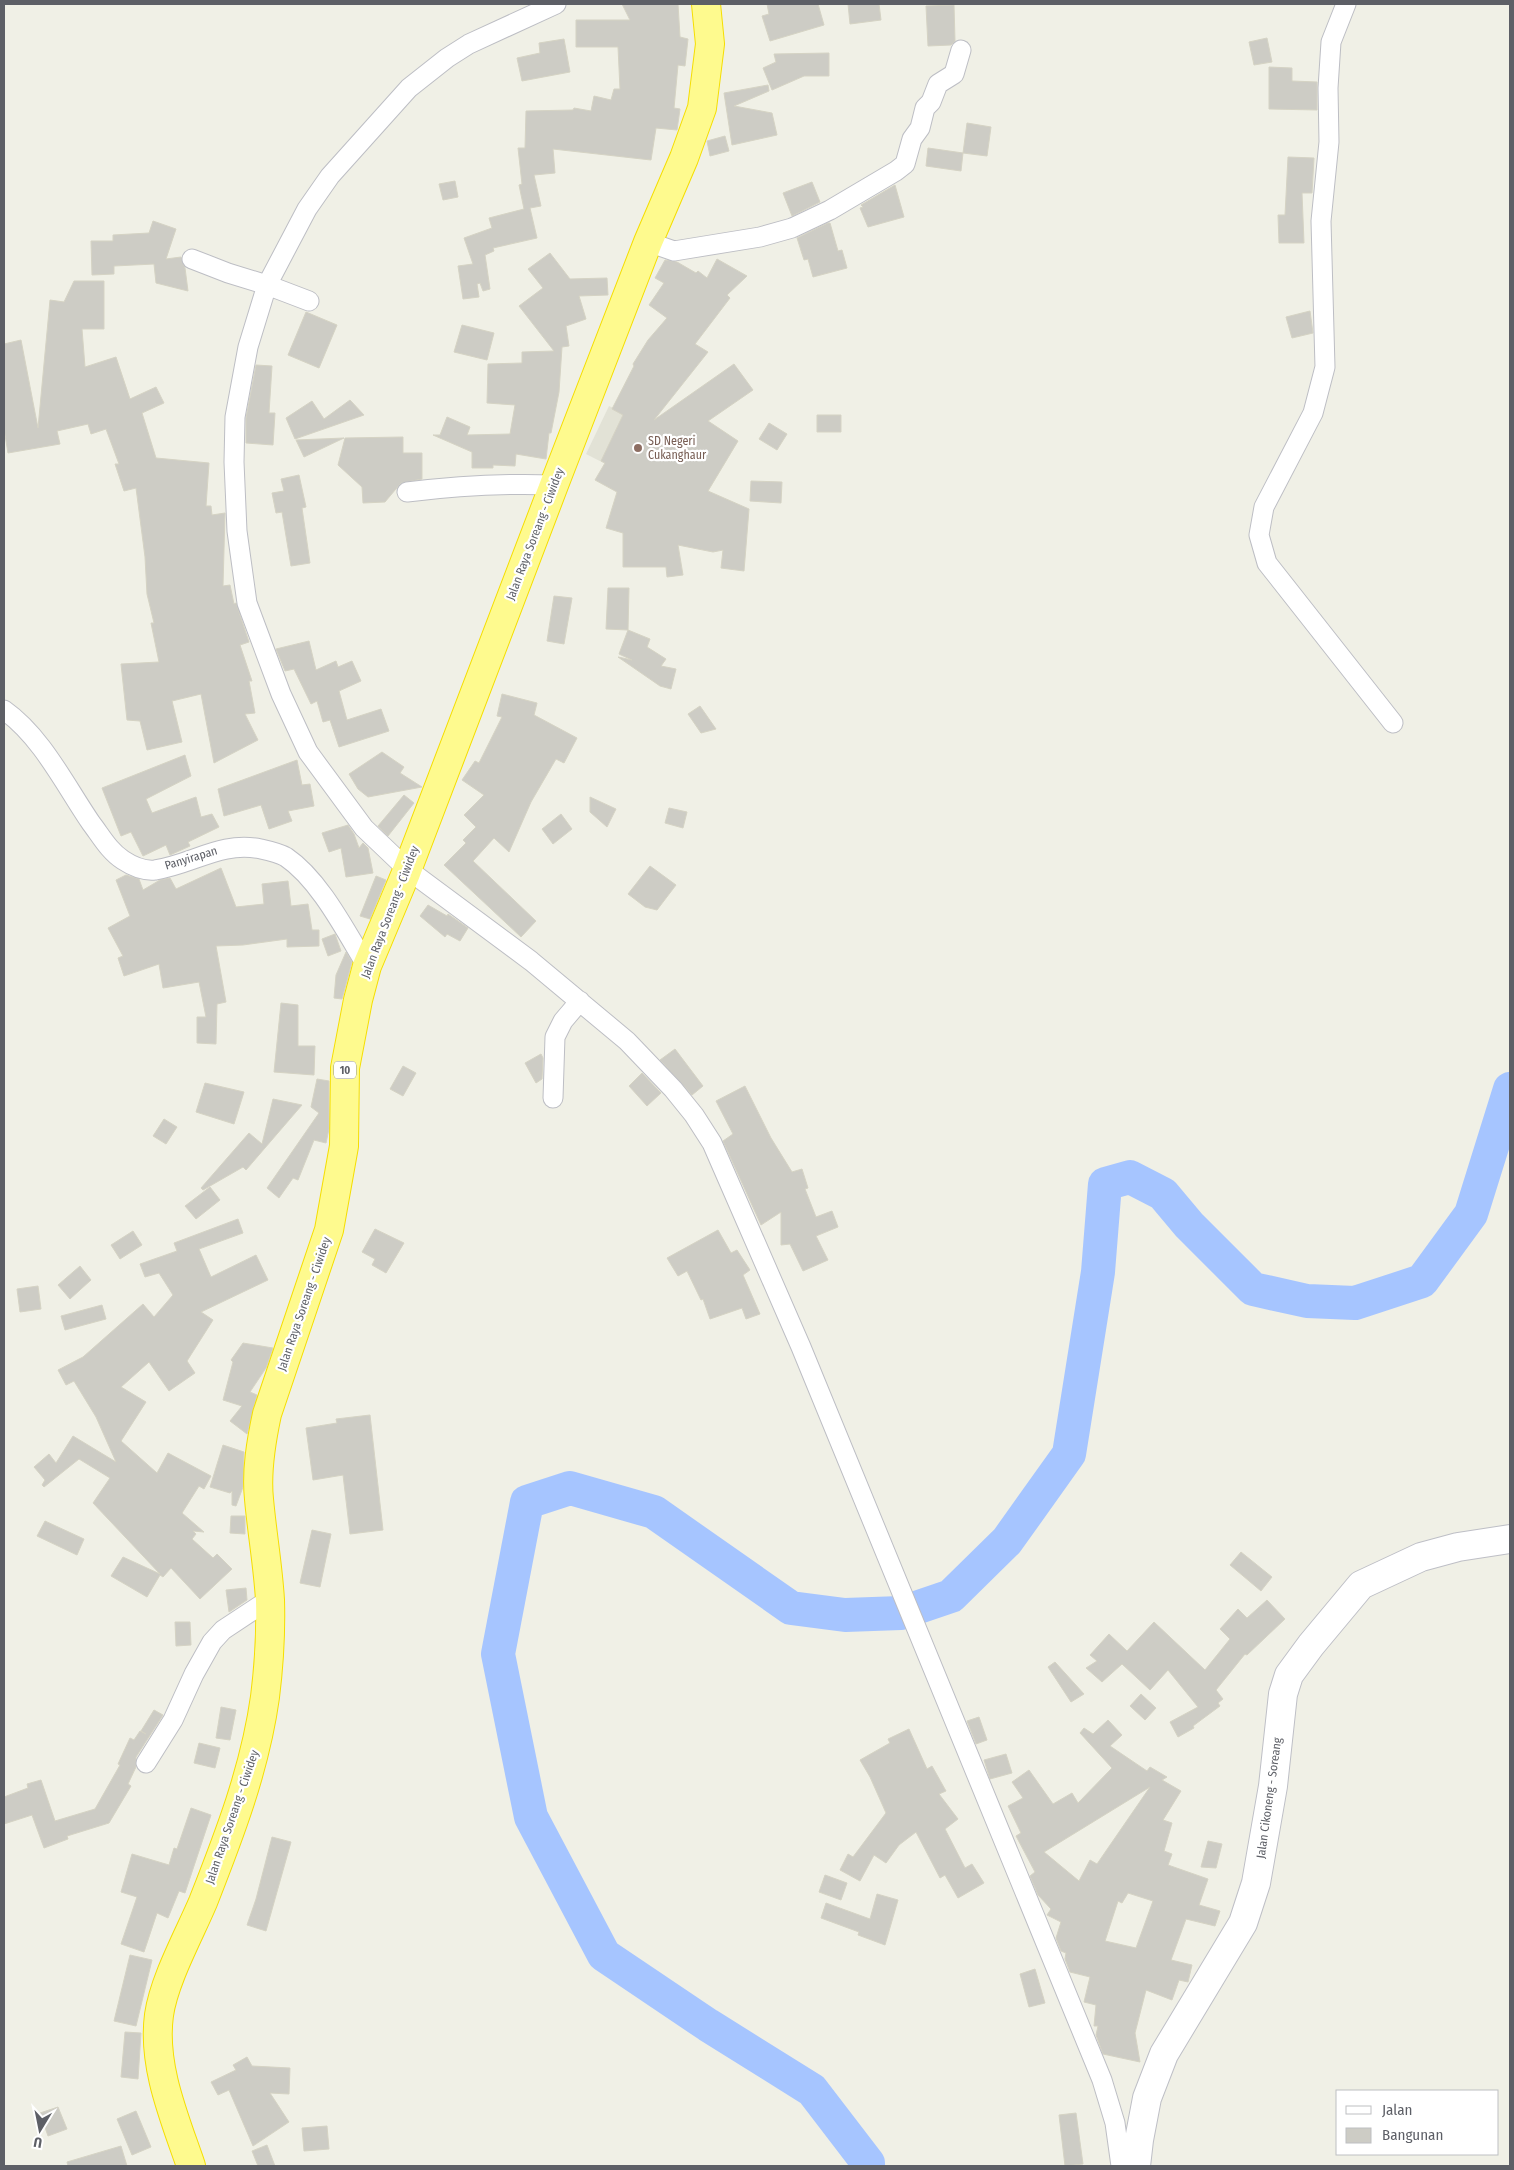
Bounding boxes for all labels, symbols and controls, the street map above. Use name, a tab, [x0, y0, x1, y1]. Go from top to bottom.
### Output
place label: SD Negeri Cukanghaur	[648, 434, 707, 462]
marker: SD Negeri Cukanghaur	[632, 442, 644, 454]
street label: Jalan Raya Soreang - Ciwidey	[503, 465, 567, 602]
street label: Panyirapan	[163, 843, 219, 873]
street label: Jalan Raya Soreang - Ciwidey	[358, 843, 422, 980]
road number: 10	[334, 1062, 356, 1078]
street label: Jalan Raya Soreang - Ciwidey	[274, 1235, 334, 1373]
street label: Jalan Cikoneng - Soreang	[1254, 1736, 1284, 1859]
street label: Jalan Raya Soreang - Ciwidey	[202, 1748, 262, 1886]
legend	[1336, 2090, 1499, 2155]
text: Jalan	[1382, 2101, 1412, 2119]
north arrow	[15, 2105, 65, 2155]
text: Bangunan	[1382, 2126, 1443, 2144]
text: U	[32, 2133, 43, 2151]

